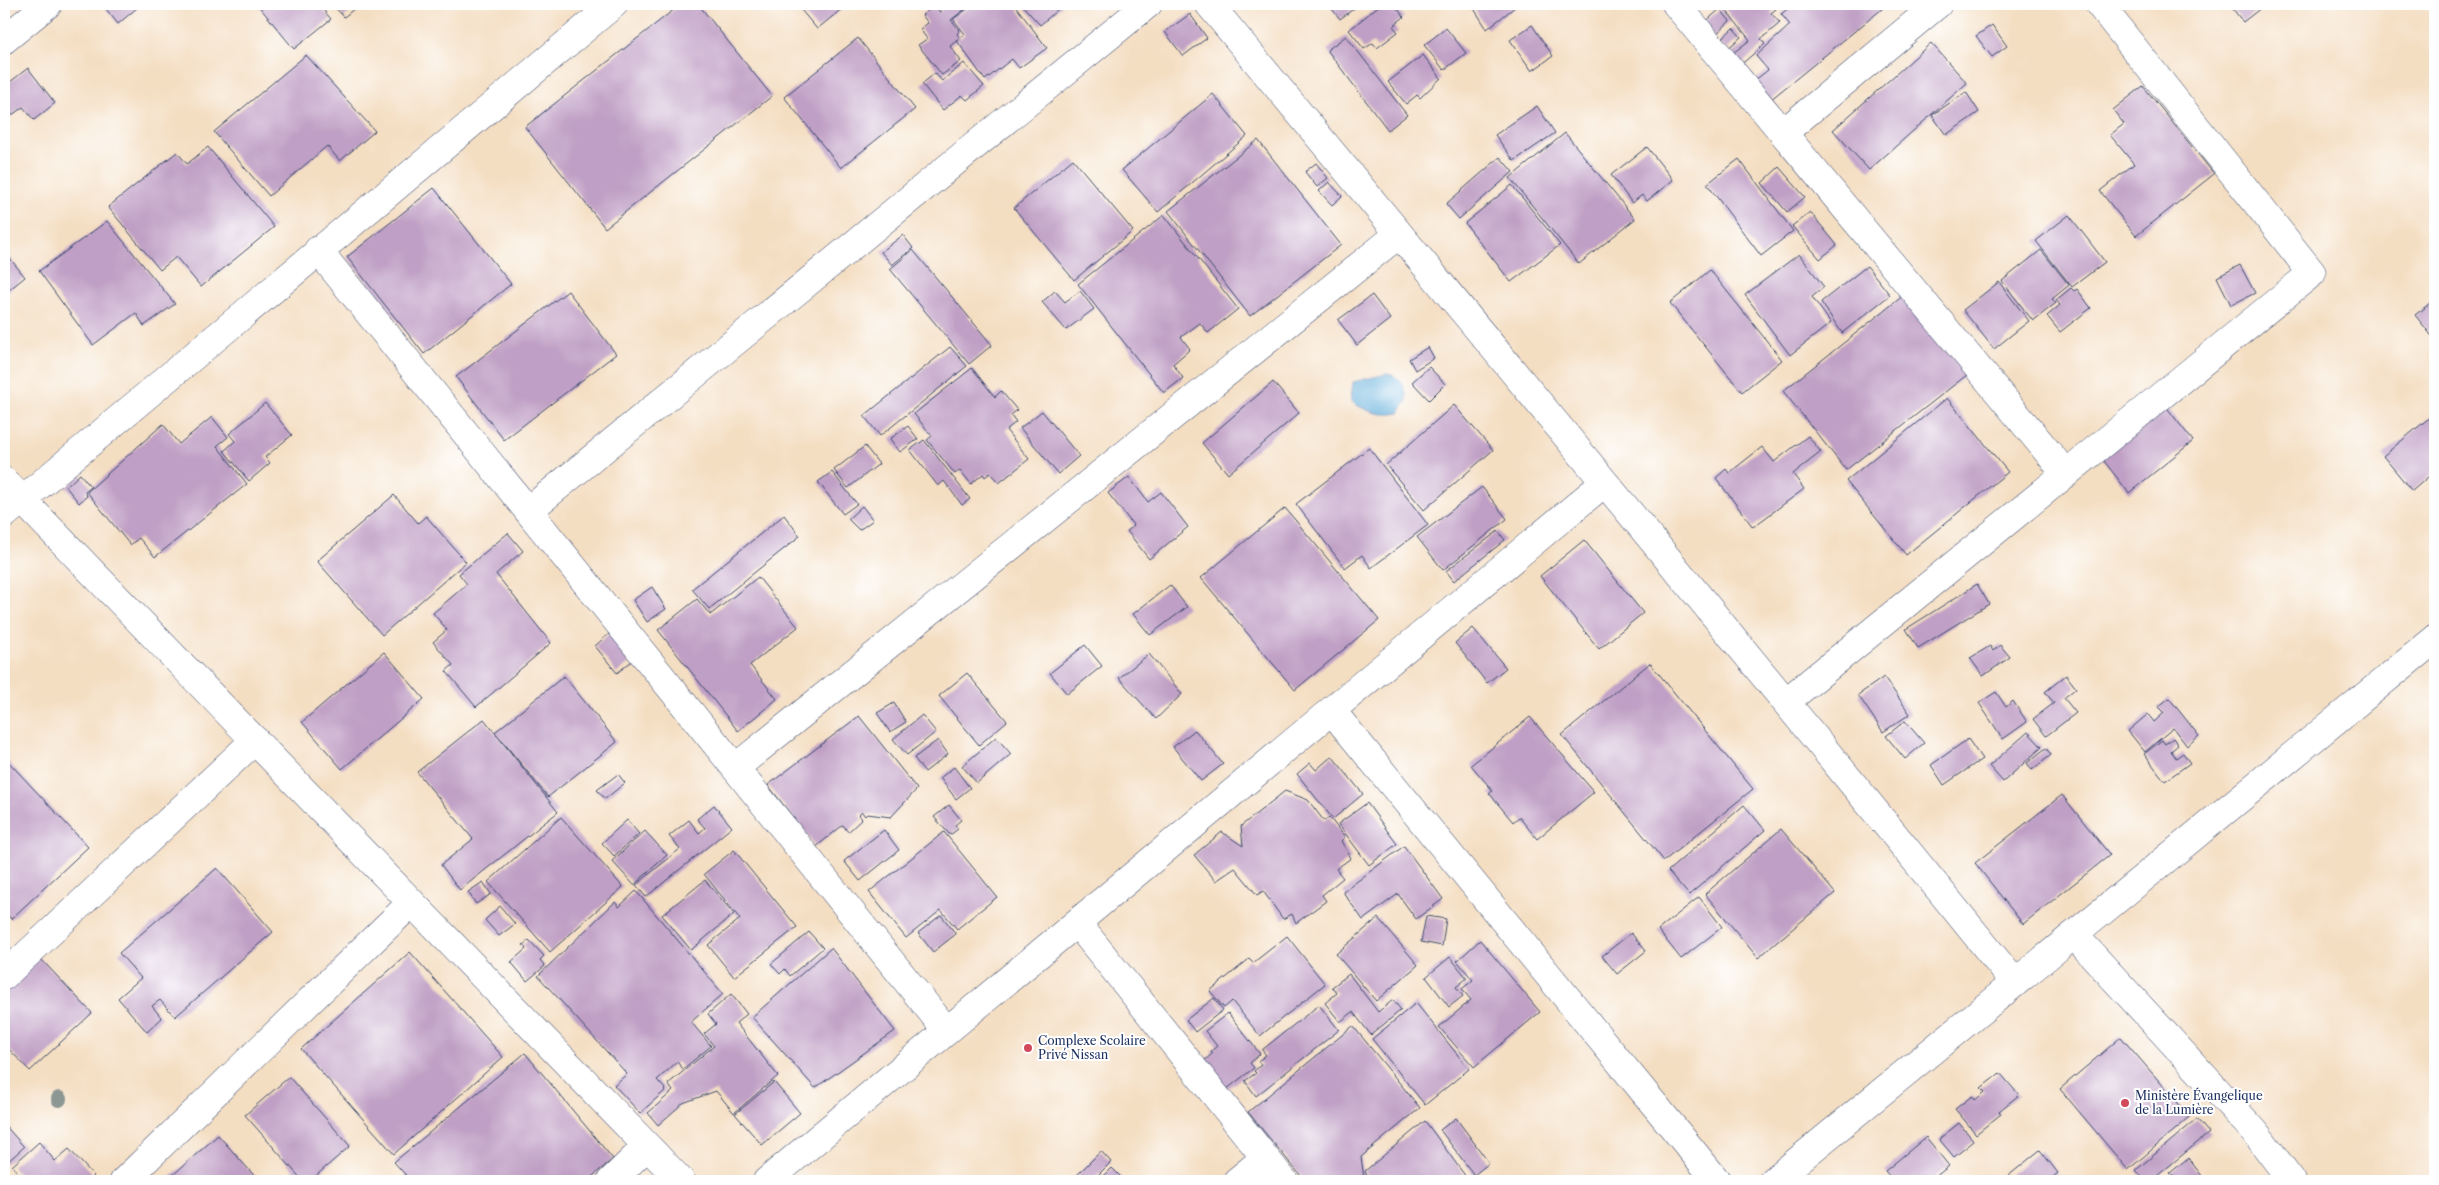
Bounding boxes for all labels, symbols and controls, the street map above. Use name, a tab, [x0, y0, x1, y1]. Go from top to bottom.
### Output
place label: Complexe Scolaire Privé Nissan	[1038, 1033, 1146, 1062]
marker: Complexe Scolaire Privé Nissan	[1022, 1042, 1034, 1054]
place label: Ministère Évangelique de la Lumière	[2135, 1087, 2263, 1117]
marker: Ministère Évangelique de la Lumière	[2119, 1097, 2131, 1109]

